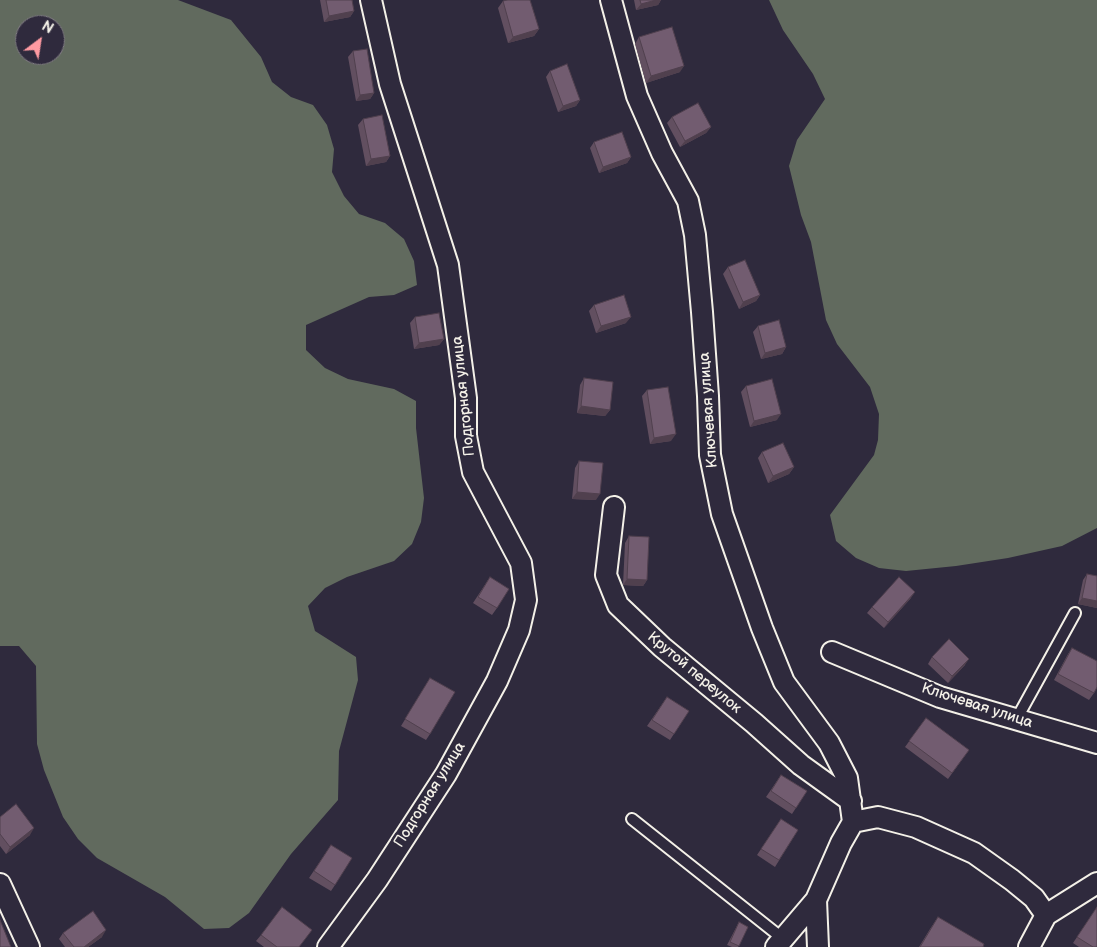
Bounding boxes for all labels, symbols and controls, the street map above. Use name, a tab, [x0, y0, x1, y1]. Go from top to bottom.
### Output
north arrow	[15, 15, 65, 65]
text: N	[39, 18, 56, 38]
street label: Подгорная улица	[449, 335, 479, 457]
street label: Ключевая улица	[696, 351, 722, 469]
street label: Крутой переулок	[643, 628, 745, 718]
street label: Ключевая улица	[919, 680, 1035, 732]
street label: Подгорная улица	[390, 739, 470, 851]

